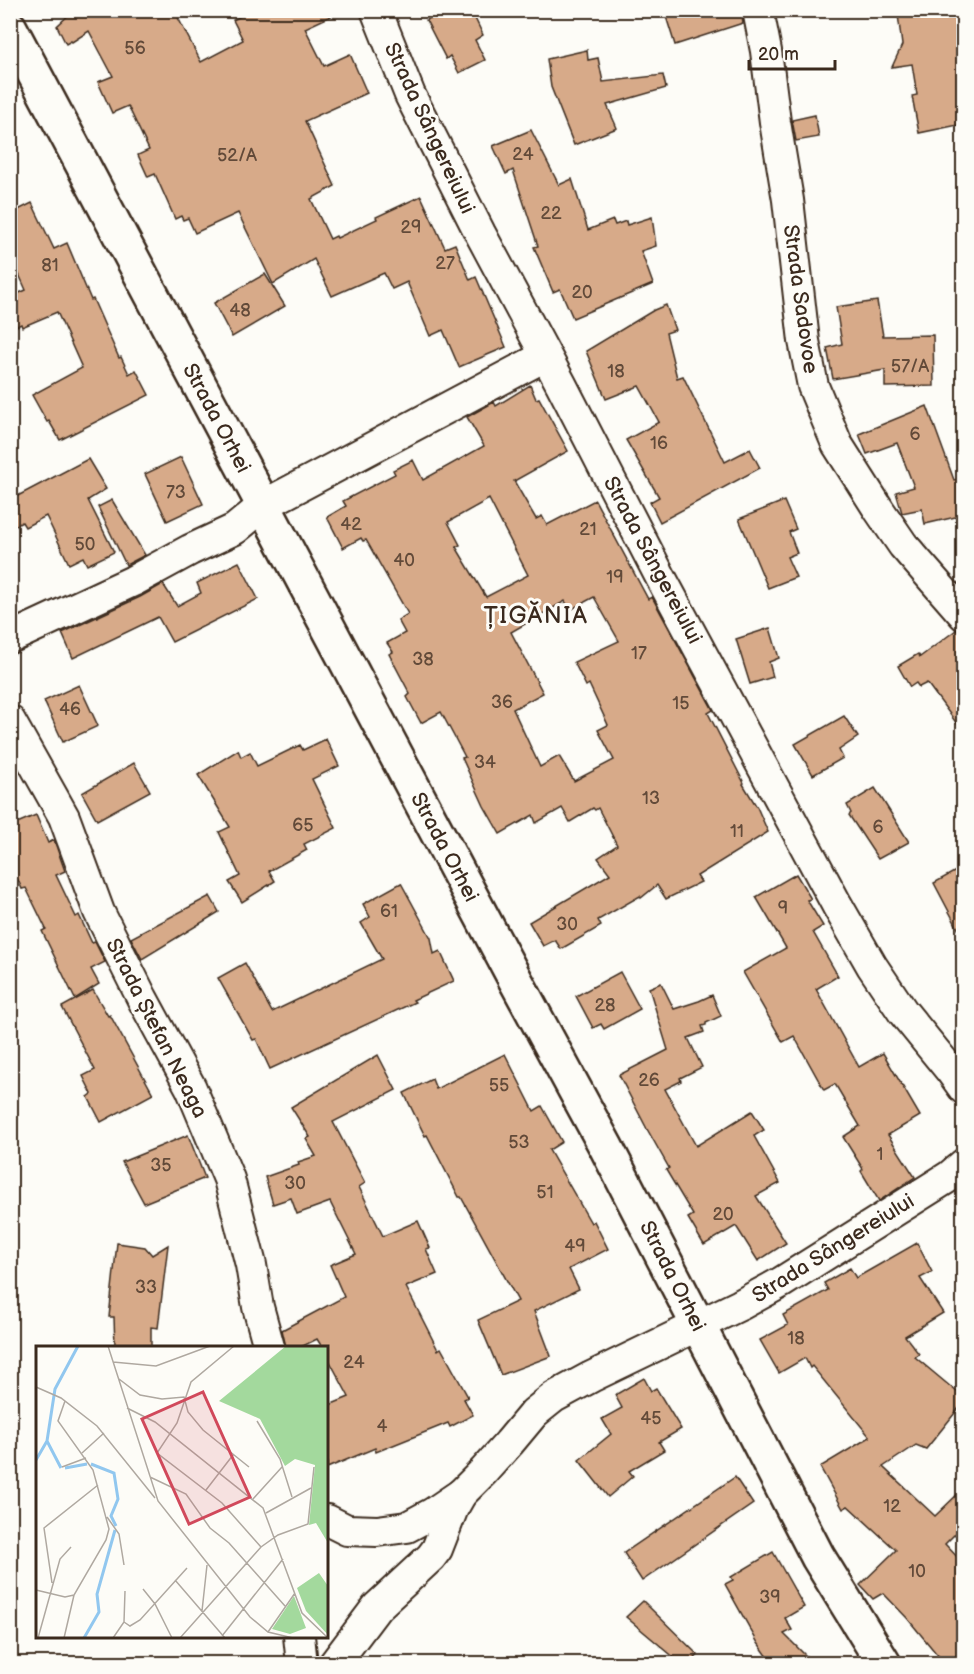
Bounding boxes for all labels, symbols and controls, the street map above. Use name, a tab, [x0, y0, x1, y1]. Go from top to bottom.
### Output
scale bar	[749, 33, 834, 71]
house number: 56	[124, 38, 146, 59]
street label: Strada Sângereiului	[379, 39, 480, 218]
text: 20 m	[758, 44, 799, 65]
house number: 24	[512, 144, 534, 165]
house number: 52/A	[217, 145, 257, 166]
house number: 22	[540, 203, 562, 224]
house number: 29	[400, 217, 422, 238]
street label: Strada Sadovoe	[778, 223, 823, 375]
house number: 27	[435, 253, 455, 274]
house number: 81	[41, 255, 59, 276]
house number: 20	[571, 282, 593, 303]
house number: 48	[229, 300, 251, 321]
house number: 57/A	[891, 356, 929, 377]
street label: Strada Orhei	[177, 359, 256, 477]
house number: 18	[607, 361, 625, 382]
house number: 6	[910, 424, 921, 445]
house number: 16	[650, 433, 668, 454]
street label: Strada Sângereiului	[598, 472, 707, 648]
house number: 73	[166, 482, 186, 503]
house number: 42	[340, 514, 362, 535]
house number: 21	[579, 519, 597, 540]
house number: 50	[75, 534, 95, 555]
house number: 40	[393, 550, 415, 571]
house number: 19	[606, 567, 624, 588]
district label: ȚIGĂNIA	[484, 600, 588, 630]
house number: 17	[631, 643, 647, 664]
house number: 38	[412, 649, 434, 670]
house number: 36	[491, 692, 513, 713]
house number: 15	[672, 693, 690, 714]
house number: 46	[59, 699, 81, 720]
house number: 34	[474, 752, 496, 773]
street label: Strada Orhei	[405, 788, 484, 906]
house number: 13	[642, 788, 660, 809]
house number: 65	[292, 815, 314, 836]
house number: 6	[873, 817, 884, 838]
house number: 11	[730, 821, 744, 842]
house number: 9	[778, 898, 788, 919]
house number: 61	[380, 901, 398, 922]
house number: 30	[556, 914, 578, 935]
street label: Strada Ștefan Neaga	[100, 934, 213, 1122]
house number: 28	[594, 995, 616, 1016]
house number: 26	[638, 1070, 660, 1091]
house number: 55	[489, 1075, 509, 1096]
house number: 53	[508, 1132, 530, 1153]
house number: 1	[877, 1144, 883, 1165]
house number: 35	[150, 1155, 172, 1176]
house number: 30	[284, 1173, 306, 1194]
house number: 51	[536, 1182, 554, 1203]
street label: Strada Sângereiului	[748, 1189, 919, 1308]
house number: 20	[712, 1204, 734, 1225]
street label: Strada Orhei	[634, 1217, 711, 1336]
house number: 49	[564, 1236, 586, 1257]
house number: 33	[135, 1277, 157, 1298]
house number: 18	[787, 1328, 805, 1349]
inset map	[36, 1346, 328, 1638]
house number: 24	[343, 1352, 365, 1373]
house number: 45	[640, 1408, 662, 1429]
house number: 4	[377, 1416, 388, 1437]
house number: 12	[883, 1496, 901, 1517]
house number: 10	[908, 1561, 926, 1582]
house number: 39	[759, 1587, 781, 1608]

